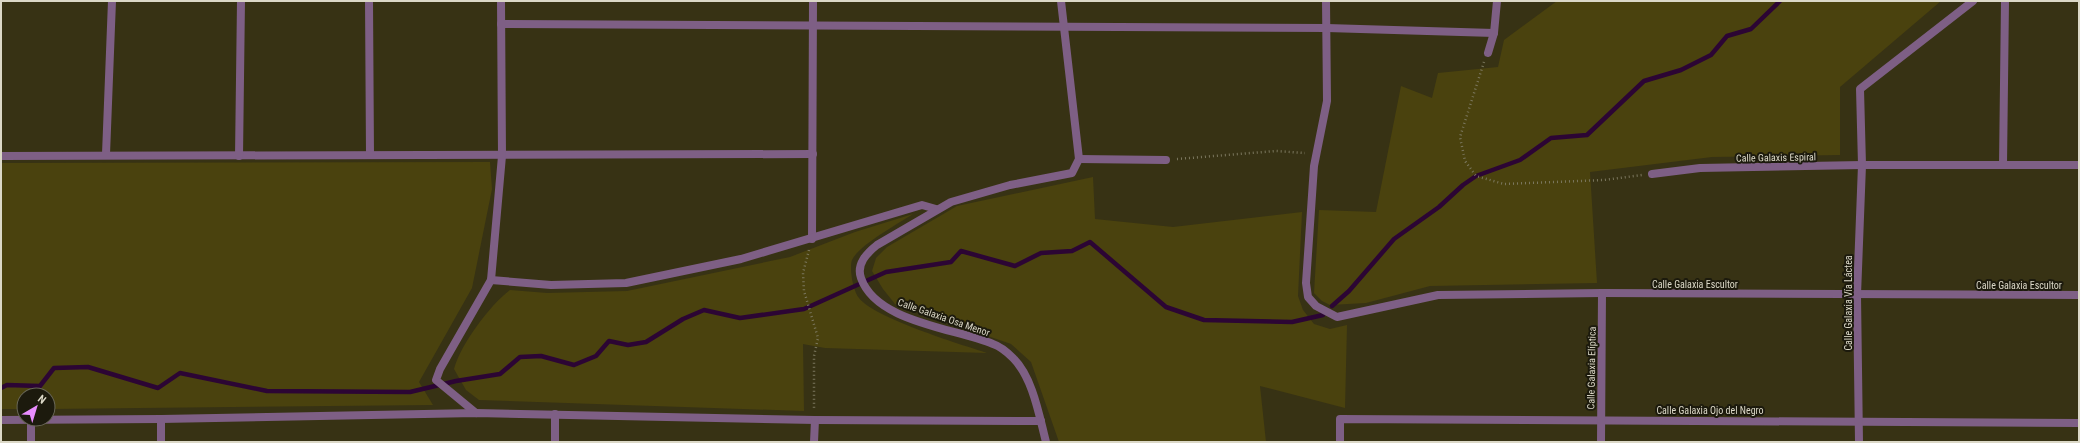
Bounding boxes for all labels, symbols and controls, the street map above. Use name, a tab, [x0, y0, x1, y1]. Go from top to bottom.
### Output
street label: Calle Galaxis Espiral	[1736, 151, 1816, 164]
street label: Calle Galaxia Vía Láctea	[1843, 255, 1854, 351]
street label: Calle Galaxia Escultor	[1652, 279, 1738, 290]
street label: Calle Galaxia Escultor	[1976, 280, 2062, 291]
street label: Calle Galaxia Osa Menor	[896, 297, 991, 338]
street label: Calle Galaxia Elíptica	[1585, 326, 1598, 410]
north arrow	[16, 387, 56, 427]
text: N	[35, 392, 49, 407]
street label: Calle Galaxia Ojo del Negro	[1656, 405, 1764, 416]

